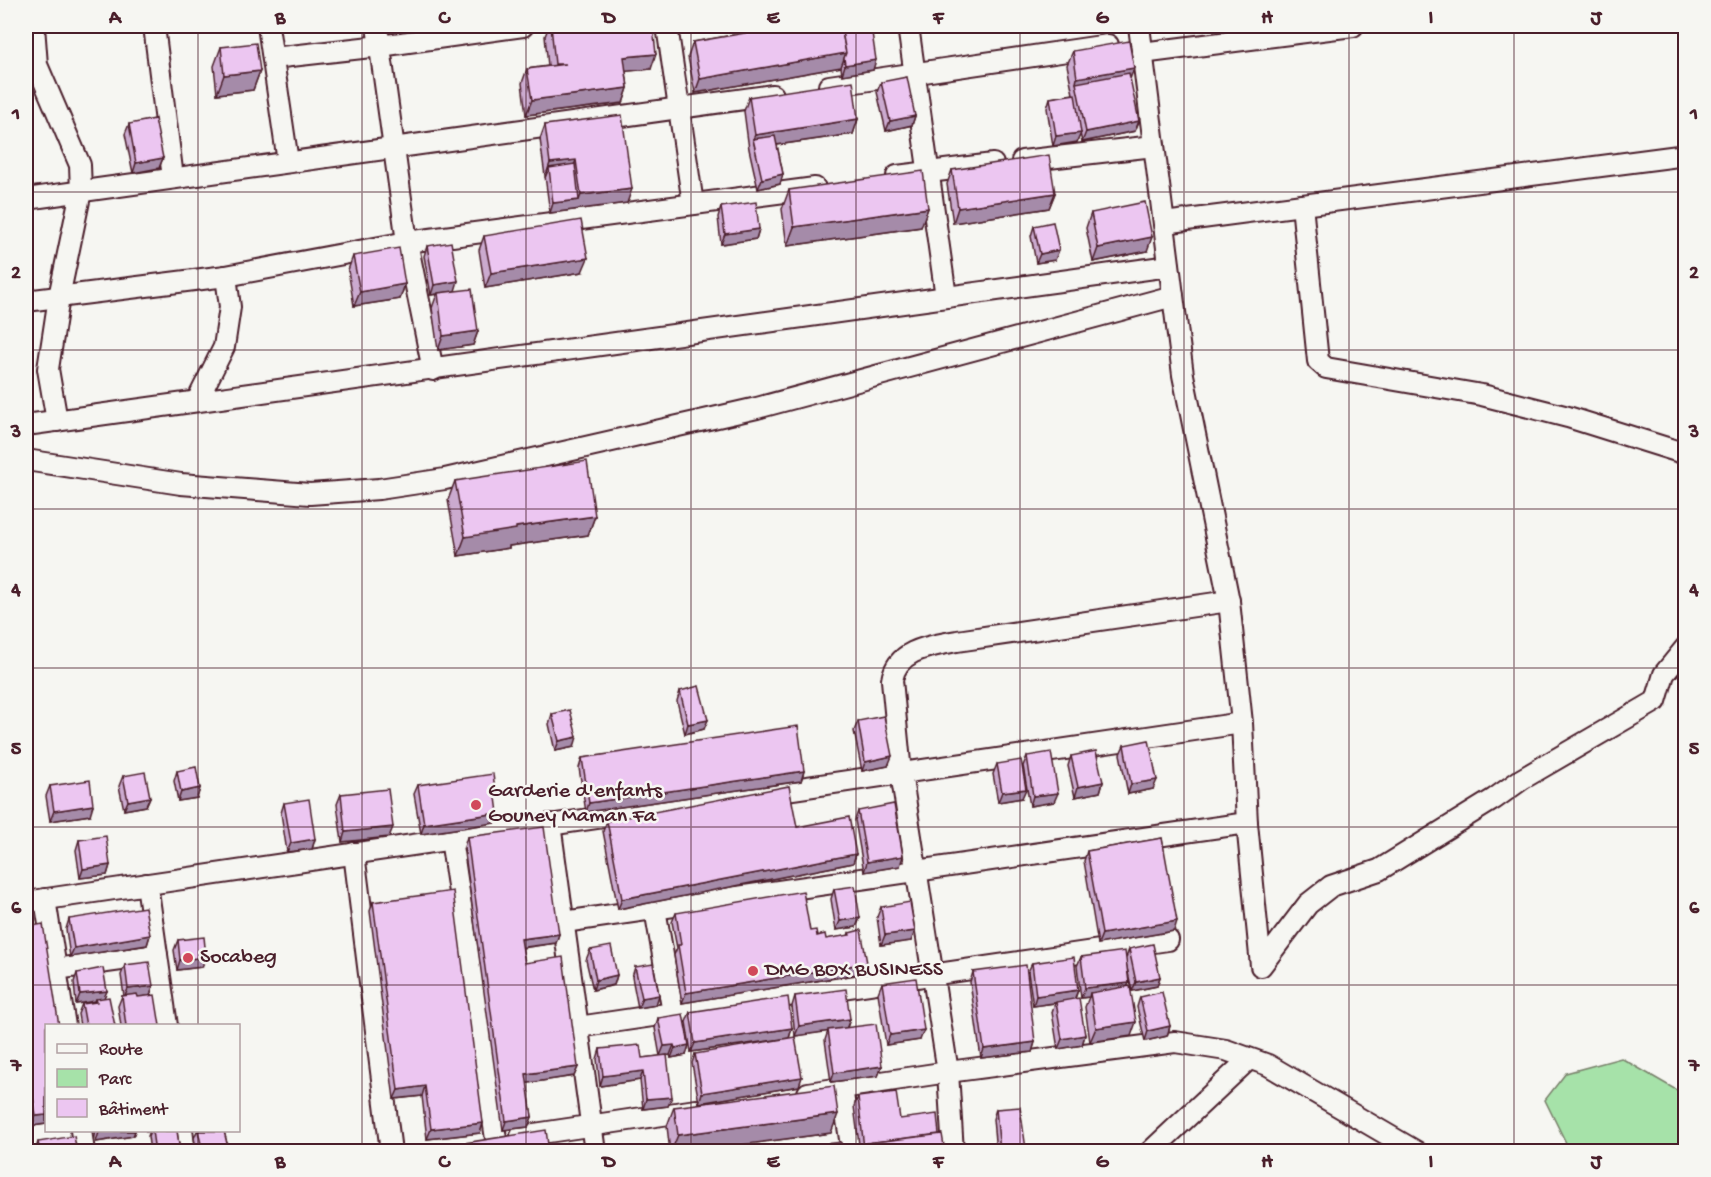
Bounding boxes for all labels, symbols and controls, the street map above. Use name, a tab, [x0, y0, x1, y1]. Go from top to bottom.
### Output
text: A	[108, 8, 123, 31]
text: B	[274, 8, 286, 31]
text: C	[438, 8, 452, 31]
text: D	[600, 8, 616, 31]
text: E	[767, 8, 781, 31]
text: F	[932, 8, 945, 31]
text: G	[1096, 8, 1110, 31]
text: H	[1261, 8, 1273, 31]
text: I	[1429, 8, 1434, 31]
text: J	[1590, 8, 1603, 31]
text: 1	[11, 104, 20, 127]
text: 1	[1689, 104, 1698, 127]
text: 2	[11, 263, 21, 286]
text: 2	[1689, 263, 1699, 286]
text: 3	[10, 422, 21, 445]
text: 3	[1688, 422, 1699, 445]
text: 4	[10, 580, 21, 603]
text: 4	[1688, 580, 1699, 603]
text: 5	[11, 739, 22, 762]
text: 5	[1689, 739, 1700, 762]
place label: Garderie d'enfants Gouney Maman Fa	[488, 779, 663, 830]
marker: Garderie d'enfants Gouney Maman Fa	[469, 798, 483, 812]
text: 6	[11, 898, 22, 921]
text: 6	[1689, 898, 1700, 921]
place label: Socabeg	[200, 945, 277, 971]
marker: Socabeg	[181, 951, 195, 965]
place label: DMG BOX BUSINESS	[763, 958, 944, 984]
marker: DMG BOX BUSINESS	[746, 964, 760, 978]
legend	[45, 1024, 240, 1132]
text: Route	[99, 1040, 144, 1061]
text: 7	[10, 1056, 23, 1079]
text: 7	[1688, 1056, 1701, 1079]
text: Parc	[98, 1070, 132, 1091]
text: Bâtiment	[98, 1100, 169, 1121]
text: A	[108, 1152, 123, 1175]
text: B	[274, 1152, 286, 1175]
text: C	[438, 1152, 452, 1175]
text: D	[600, 1152, 616, 1175]
text: E	[767, 1152, 781, 1175]
text: F	[932, 1152, 945, 1175]
text: G	[1096, 1152, 1110, 1175]
text: H	[1261, 1152, 1273, 1175]
text: I	[1429, 1152, 1434, 1175]
text: J	[1590, 1152, 1603, 1175]

